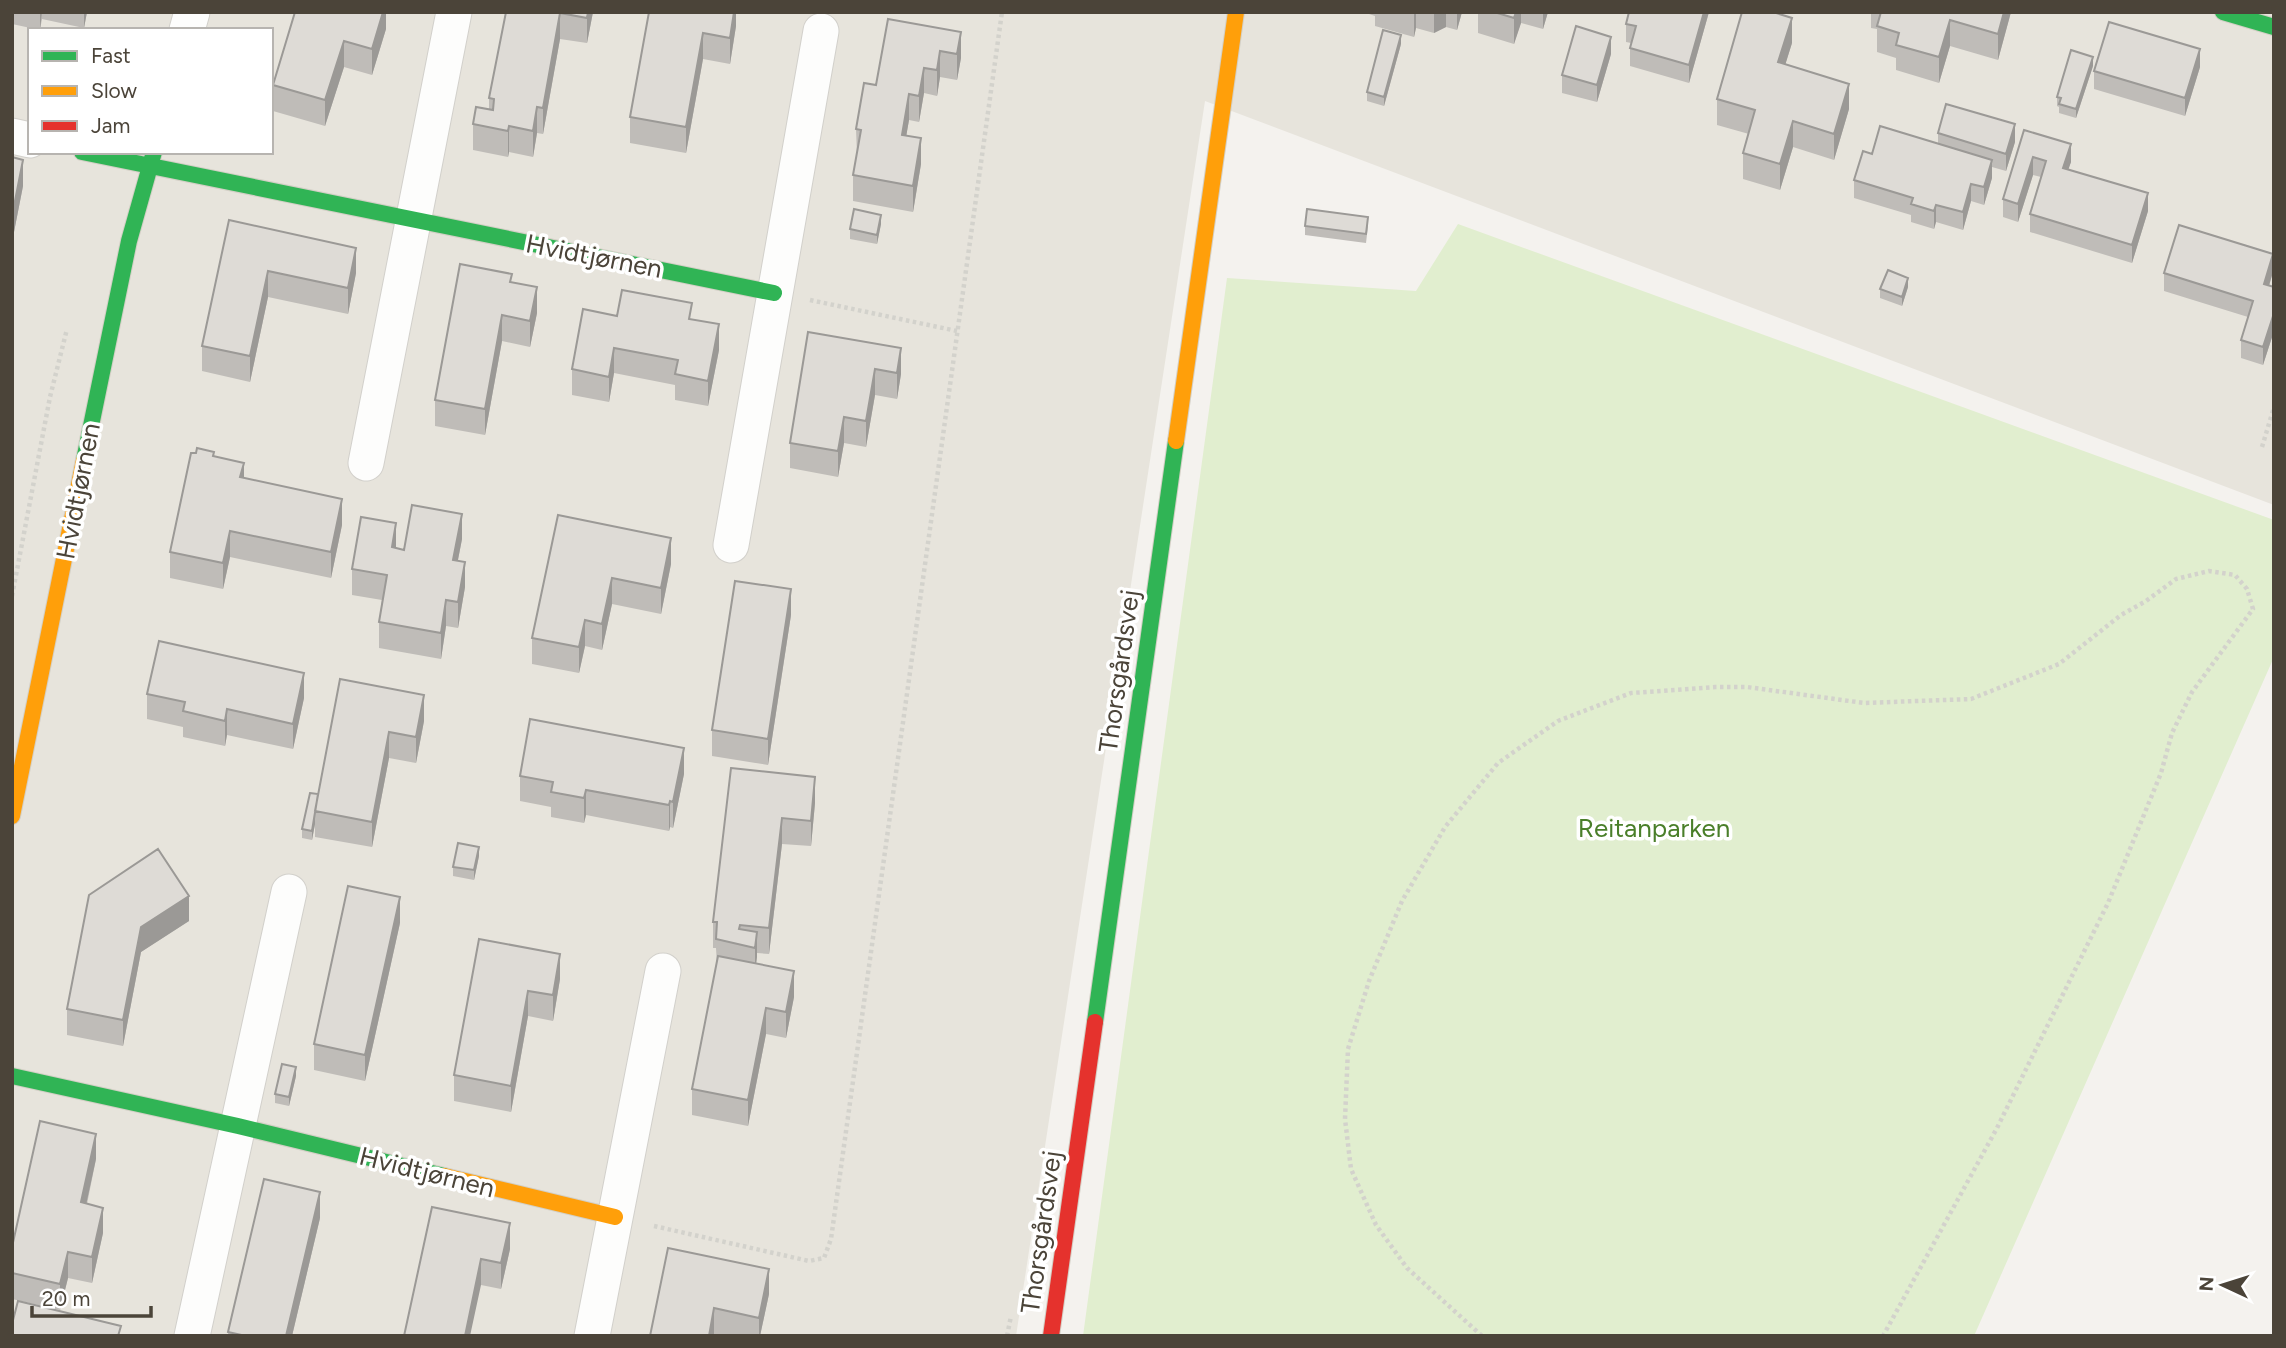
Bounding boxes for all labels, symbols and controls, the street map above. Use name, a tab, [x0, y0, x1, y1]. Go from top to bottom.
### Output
legend	[28, 28, 273, 154]
text: Fast	[91, 43, 131, 68]
text: Slow	[91, 78, 137, 103]
text: Jam	[91, 113, 130, 138]
street label: Hvidtjørnen	[523, 227, 665, 285]
street label: Hvidtjørnen	[49, 420, 107, 562]
street label: Thorsgårdsvej	[1092, 588, 1146, 754]
park label: Reitanparken	[1578, 812, 1730, 844]
street label: Hvidtjørnen	[356, 1140, 498, 1204]
street label: Thorsgårdsvej	[1014, 1149, 1068, 1315]
north arrow	[2188, 1250, 2258, 1320]
scale bar	[32, 1274, 150, 1318]
text: N	[2195, 1276, 2219, 1292]
text: 20 m	[42, 1286, 90, 1311]

